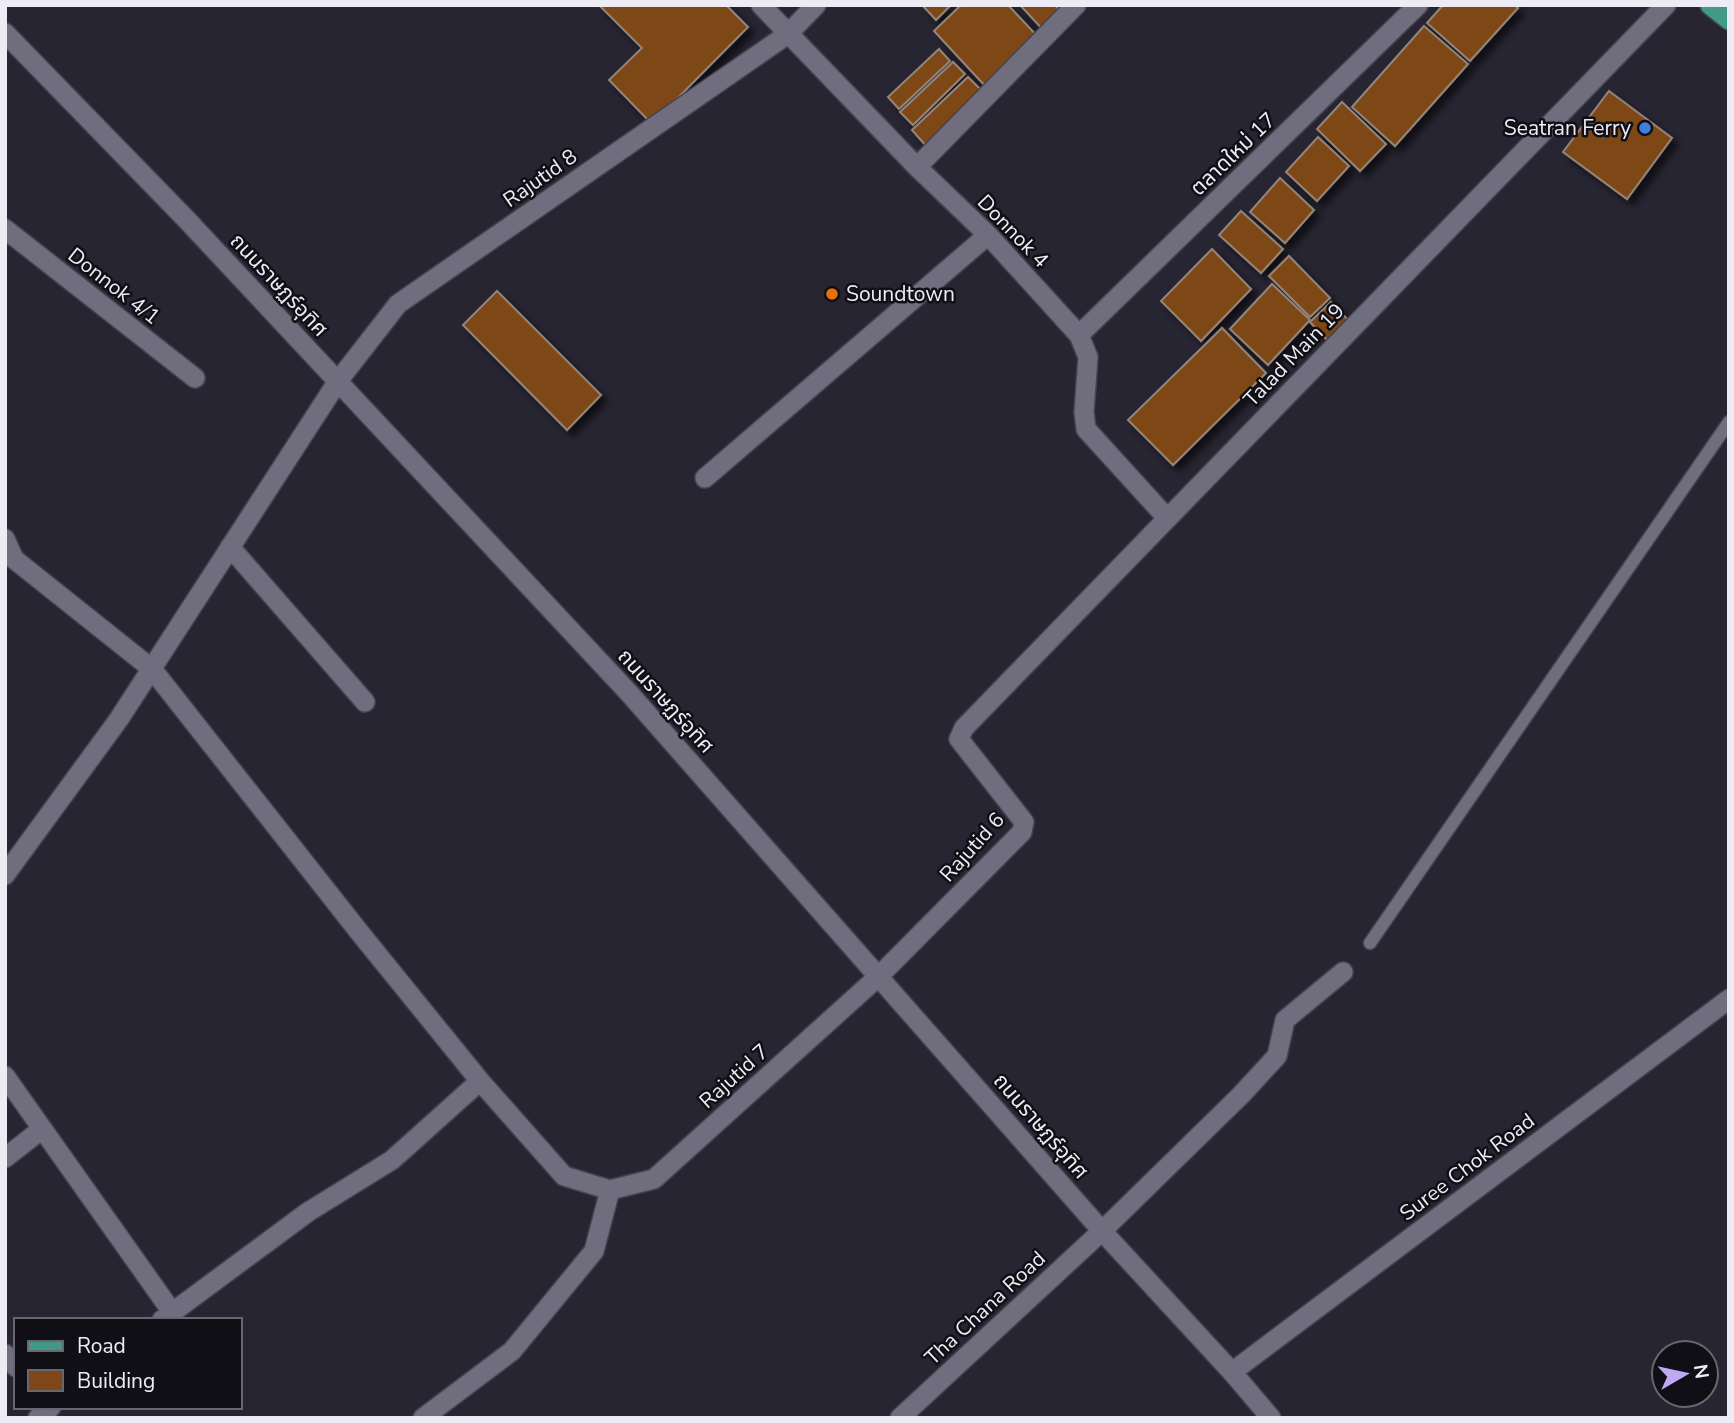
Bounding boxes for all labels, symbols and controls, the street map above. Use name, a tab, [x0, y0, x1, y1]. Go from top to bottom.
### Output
street label: ตลาดใหม่ 17	[1184, 106, 1282, 202]
place label: Seatran Ferry	[1504, 114, 1631, 142]
marker: Seatran Ferry	[1637, 120, 1653, 136]
street label: Rajutid 8	[497, 142, 583, 214]
street label: Donnok 4	[971, 188, 1055, 274]
street label: ถนนราษฏร์อุทิศ	[224, 227, 334, 343]
street label: Donnok 4/1	[62, 241, 166, 331]
place label: Soundtown	[846, 280, 955, 308]
marker: Soundtown	[824, 286, 840, 302]
street label: Talad Main 19	[1238, 297, 1350, 413]
street label: ถนนราษฏร์อุทิศ	[612, 643, 720, 759]
street label: Rajutid 6	[933, 806, 1011, 888]
street label: Rajutid 7	[693, 1037, 775, 1115]
street label: ถนนราษฏร์อุทิศ	[987, 1067, 1095, 1185]
street label: Suree Chok Road	[1394, 1107, 1540, 1227]
street label: Tha Chana Road	[919, 1245, 1051, 1371]
legend	[14, 1318, 242, 1409]
text: Road	[77, 1332, 126, 1360]
north arrow	[1650, 1339, 1720, 1409]
text: N	[1687, 1362, 1715, 1381]
text: Building	[77, 1367, 155, 1395]

